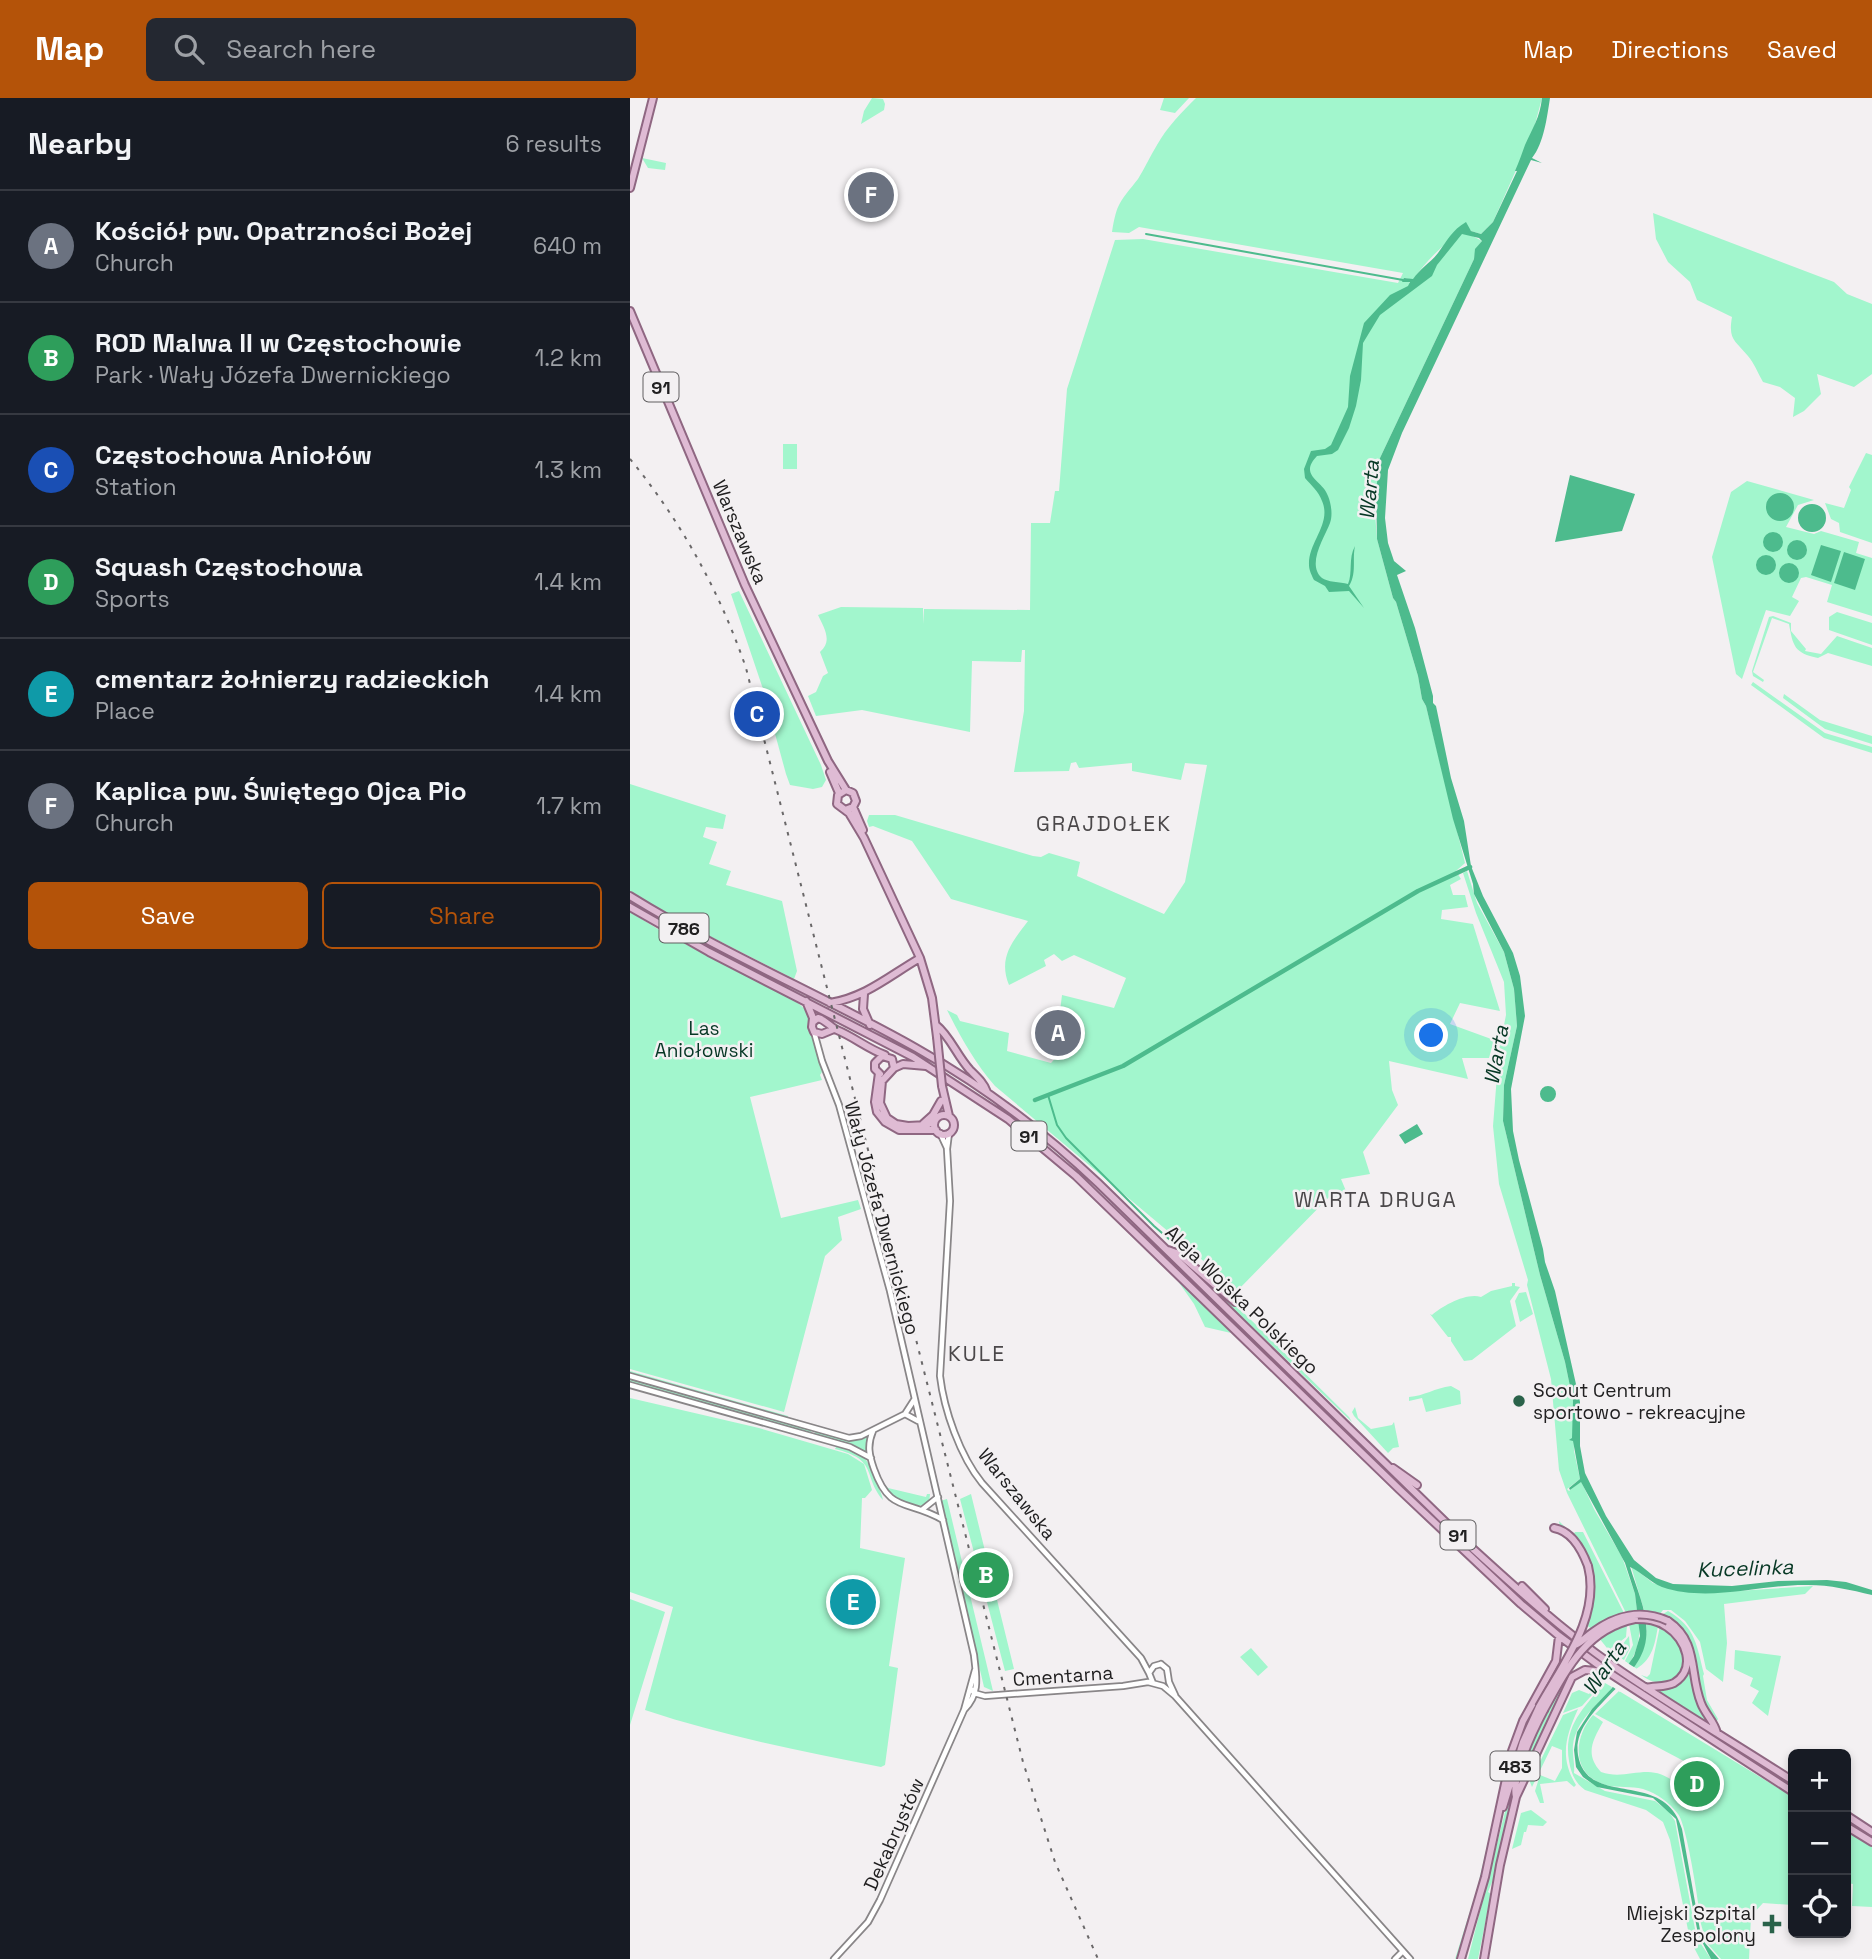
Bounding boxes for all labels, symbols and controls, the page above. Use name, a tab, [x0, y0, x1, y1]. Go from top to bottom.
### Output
search box	[146, 18, 636, 81]
text: Map	[35, 28, 104, 70]
icon: search	[170, 30, 208, 68]
text: Search here	[226, 32, 376, 66]
text: Map	[1523, 34, 1573, 65]
text: Directions	[1611, 34, 1729, 65]
text: Saved	[1767, 34, 1837, 65]
text: Nearby	[28, 124, 132, 163]
text: 6 results	[506, 129, 602, 159]
pin: F	[848, 169, 894, 221]
text: Kościół pw. Opatrzności Bożej	[95, 214, 472, 248]
text: A	[44, 231, 58, 261]
text: 640 m	[533, 231, 602, 261]
text: Church	[95, 248, 174, 278]
text: ROD Malwa II w Częstochowie	[95, 326, 462, 360]
text: B	[43, 343, 59, 373]
text: 1.2 km	[535, 343, 602, 373]
text: Park · Wały Józefa Dwernickiego	[95, 360, 451, 390]
road number: 91	[644, 372, 678, 402]
text: Częstochowa Aniołów	[95, 438, 372, 472]
text: C	[44, 455, 58, 485]
text: 1.3 km	[535, 455, 602, 485]
water label: Warta	[1353, 458, 1385, 521]
text: Station	[95, 472, 177, 502]
street label: Warszawska	[707, 476, 773, 588]
text: Squash Częstochowa	[95, 550, 363, 584]
text: D	[43, 567, 59, 597]
text: 1.4 km	[534, 567, 602, 597]
text: Sports	[95, 584, 170, 614]
text: cmentarz żołnierzy radzieckich	[95, 662, 490, 696]
text: E	[45, 679, 57, 709]
text: 1.4 km	[534, 679, 602, 709]
pin: C	[734, 688, 780, 740]
text: Place	[95, 696, 155, 726]
text: Kaplica pw. Świętego Ojca Pio	[95, 774, 467, 808]
text: F	[45, 791, 57, 821]
text: 1.7 km	[536, 791, 602, 821]
text: Church	[95, 808, 174, 838]
district label: GRAJDOŁEK	[1036, 810, 1172, 837]
button: Save	[28, 882, 308, 949]
button: Share	[322, 882, 602, 949]
road number: 786	[660, 914, 708, 942]
pin: A	[1035, 1007, 1081, 1059]
park label: Las Aniołowski	[655, 1016, 753, 1063]
your location	[1414, 1018, 1448, 1052]
water label: Warta	[1478, 1022, 1515, 1087]
street label: Wały Józefa Dwernickiego	[839, 1098, 925, 1338]
road number: 91	[1012, 1121, 1046, 1150]
district label: WARTA DRUGA	[1294, 1186, 1458, 1213]
street label: Aleja Wojska Polskiego	[1160, 1220, 1324, 1380]
district label: KULE	[948, 1340, 1006, 1367]
place label: Scout Centrum sportowo - rekreacyjne	[1533, 1378, 1746, 1425]
marker: Scout Centrum sportowo - rekreacyjne	[1511, 1393, 1527, 1409]
street label: Warszawska	[972, 1443, 1062, 1545]
road number: 91	[1440, 1520, 1476, 1550]
pin: B	[963, 1549, 1009, 1601]
water label: Kucelinka	[1696, 1553, 1795, 1583]
pin: E	[830, 1576, 876, 1628]
water label: Warta	[1576, 1635, 1632, 1700]
street label: Cmentarna	[1012, 1660, 1114, 1692]
map controls	[1788, 1749, 1851, 1938]
button: +	[1788, 1749, 1851, 1812]
road number: 483	[1490, 1751, 1540, 1780]
pin: D	[1674, 1758, 1720, 1810]
street label: Dekabrystów	[858, 1774, 930, 1894]
button: −	[1788, 1812, 1851, 1875]
button: locate	[1788, 1875, 1851, 1938]
place label: Miejski Szpital Zespolony	[1627, 1901, 1756, 1948]
marker: Miejski Szpital Zespolony	[1762, 1914, 1782, 1934]

